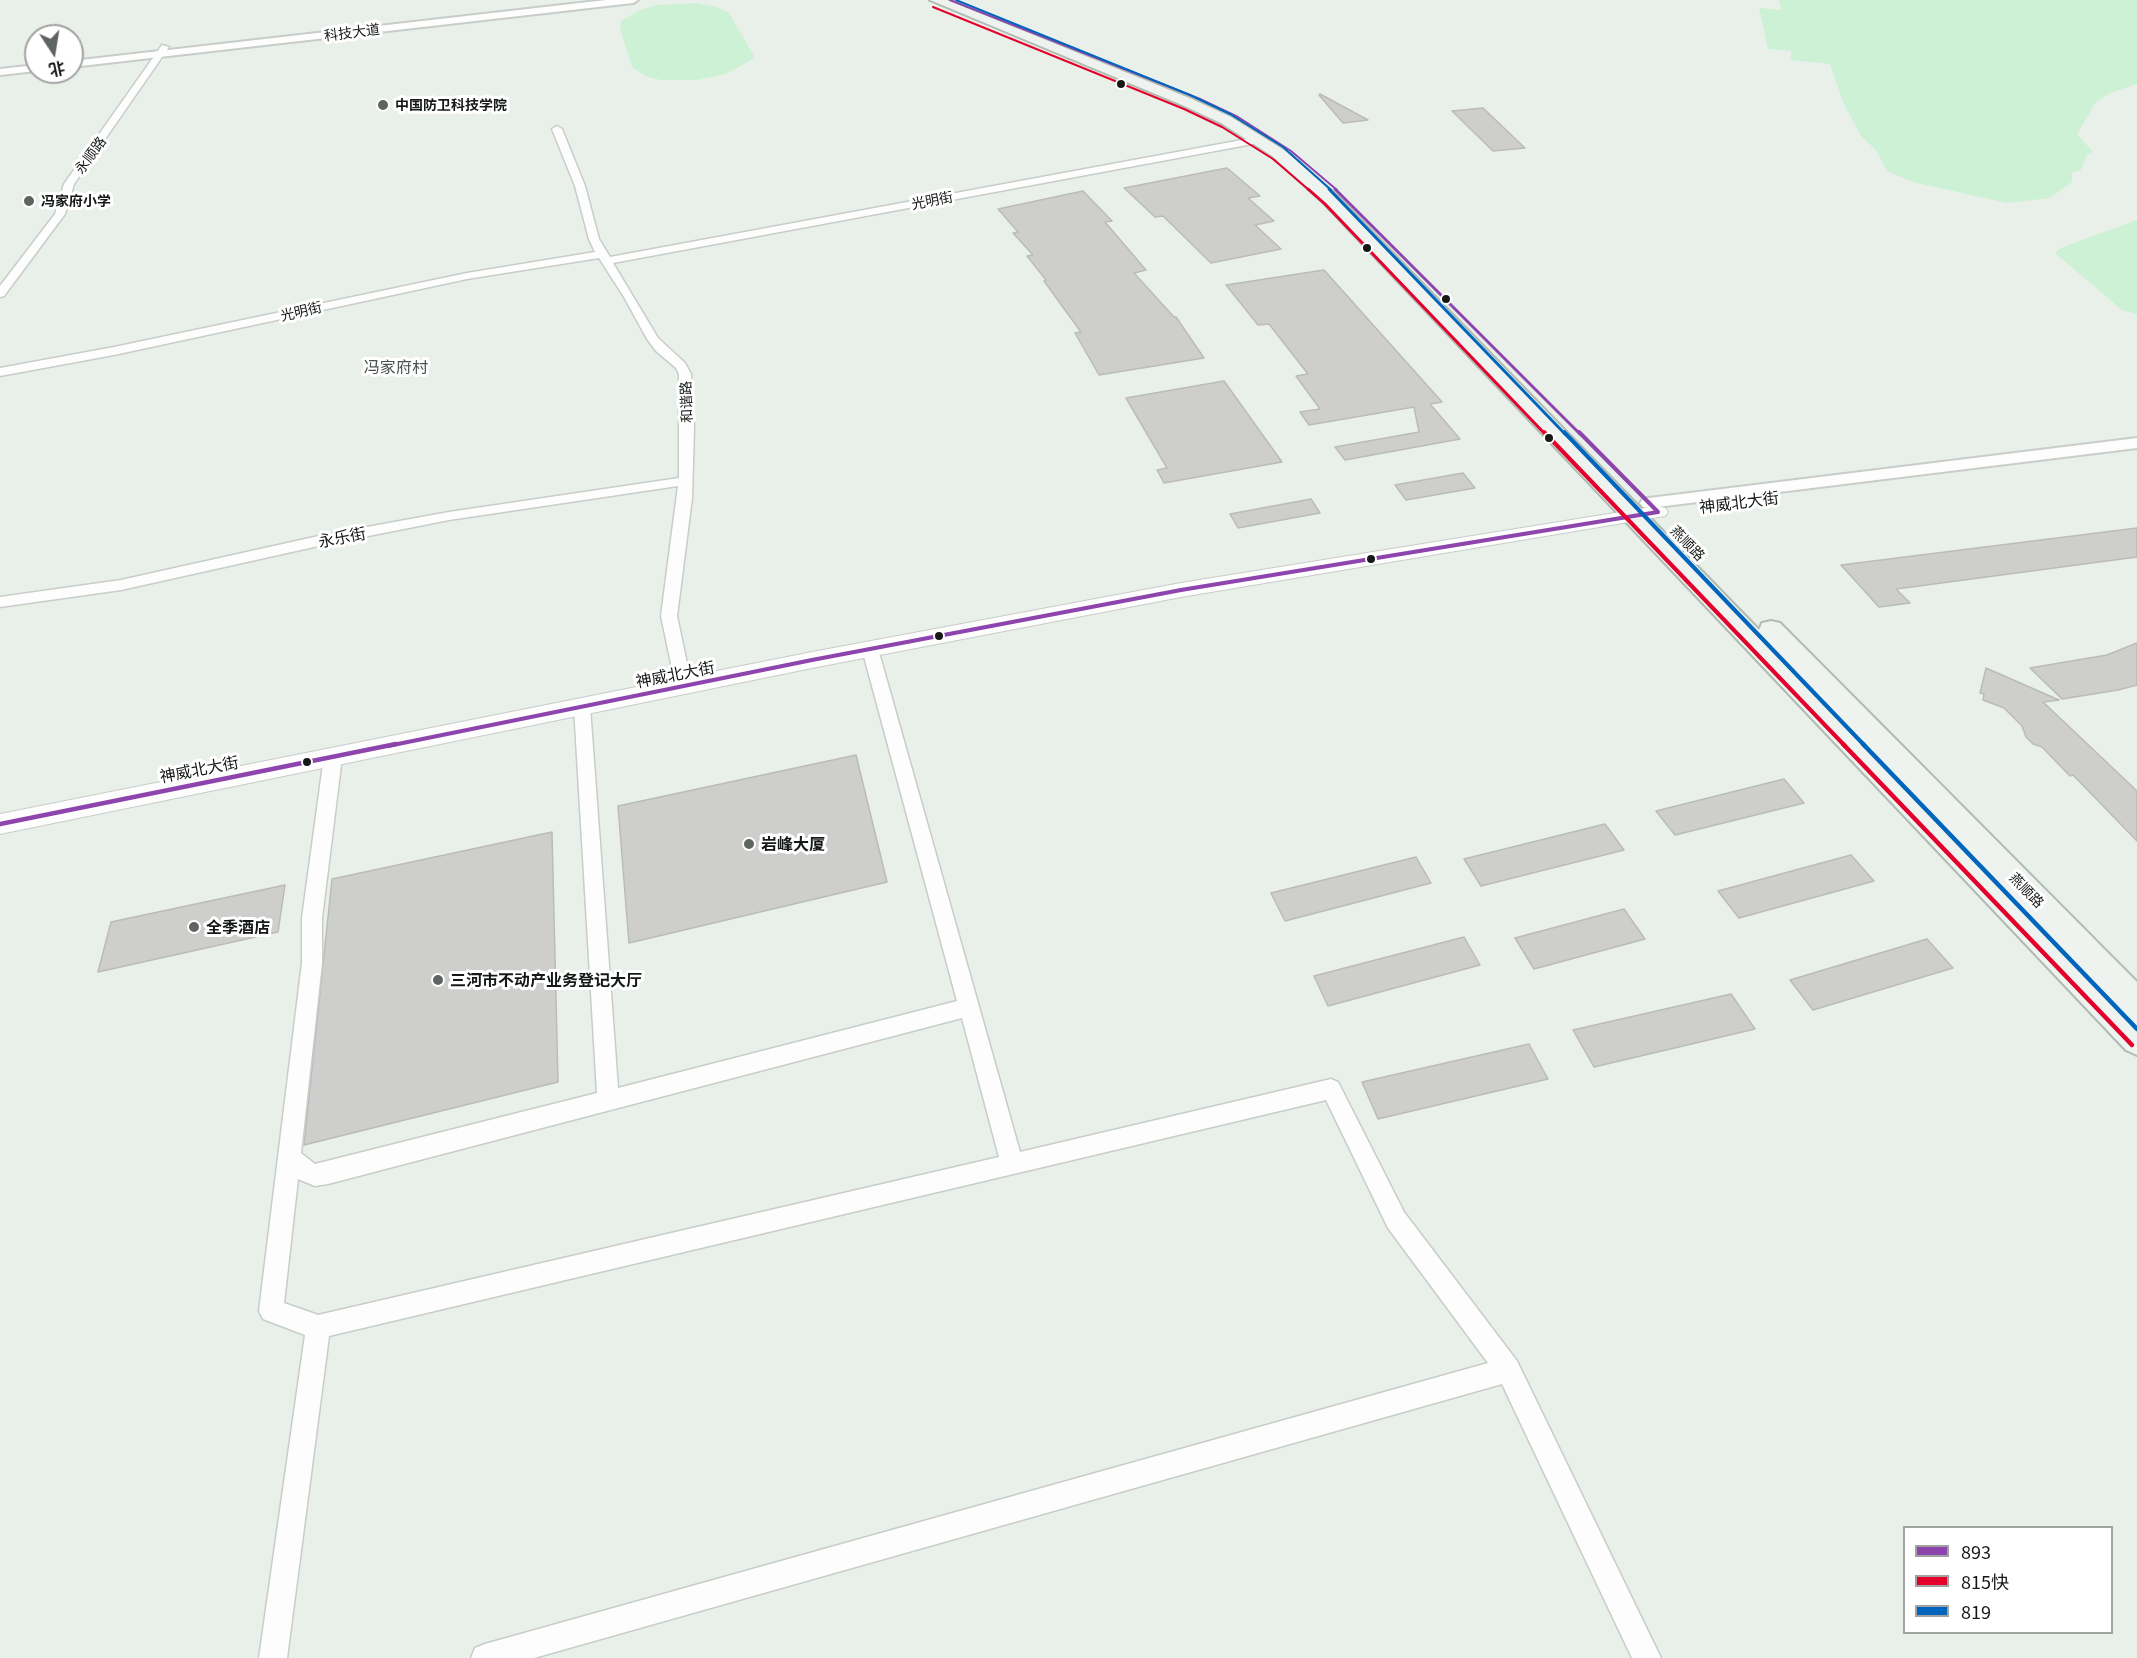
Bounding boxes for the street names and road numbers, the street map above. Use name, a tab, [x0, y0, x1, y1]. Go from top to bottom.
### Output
street label: 科技大道	[323, 20, 381, 44]
street label: 永顺路	[71, 133, 109, 177]
street label: 光明街	[910, 188, 954, 212]
street label: 光明街	[279, 298, 323, 324]
street label: 和谐路	[677, 381, 695, 423]
street label: 神威北大街	[1698, 488, 1780, 516]
street label: 燕顺路	[1667, 522, 1709, 564]
street label: 永乐街	[317, 523, 367, 551]
street label: 神威北大街	[634, 657, 716, 691]
street label: 神威北大街	[158, 752, 240, 786]
street label: 燕顺路	[2006, 869, 2048, 911]

